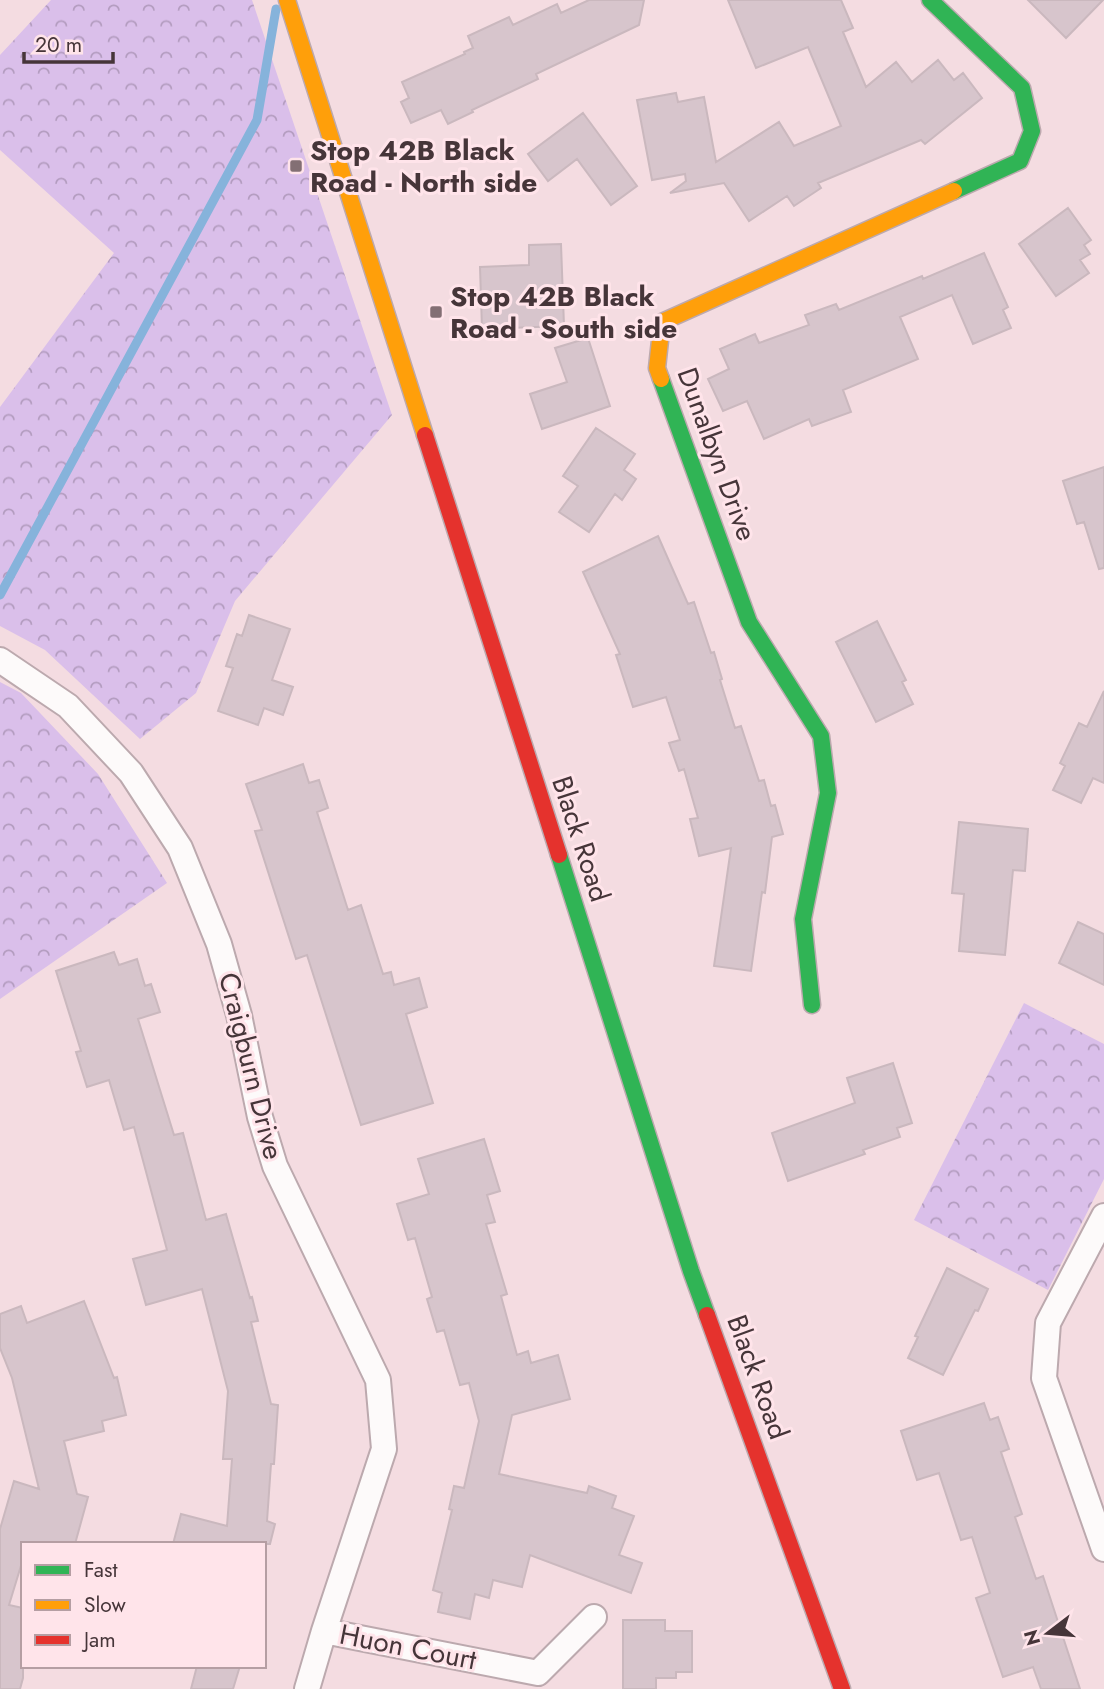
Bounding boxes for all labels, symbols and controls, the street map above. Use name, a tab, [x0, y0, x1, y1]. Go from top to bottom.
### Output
scale bar	[24, 21, 114, 65]
text: 20 m	[35, 30, 82, 60]
place label: Stop 42B Black Road - North side	[310, 130, 537, 203]
marker: Stop 42B Black Road - North side	[288, 158, 304, 174]
place label: Stop 42B Black Road - South side	[450, 276, 677, 349]
marker: Stop 42B Black Road - South side	[428, 304, 444, 320]
street label: Dunalbyn Drive	[667, 362, 767, 546]
street label: Black Road	[541, 771, 621, 907]
street label: Craigburn Drive	[208, 968, 294, 1164]
street label: Black Road	[716, 1309, 800, 1445]
legend	[21, 1542, 266, 1668]
text: Fast	[84, 1555, 117, 1585]
text: Slow	[84, 1590, 126, 1620]
north arrow	[1013, 1598, 1083, 1668]
street label: Huon Court	[336, 1614, 480, 1680]
text: Jam	[81, 1625, 116, 1655]
text: N	[1017, 1627, 1047, 1649]

